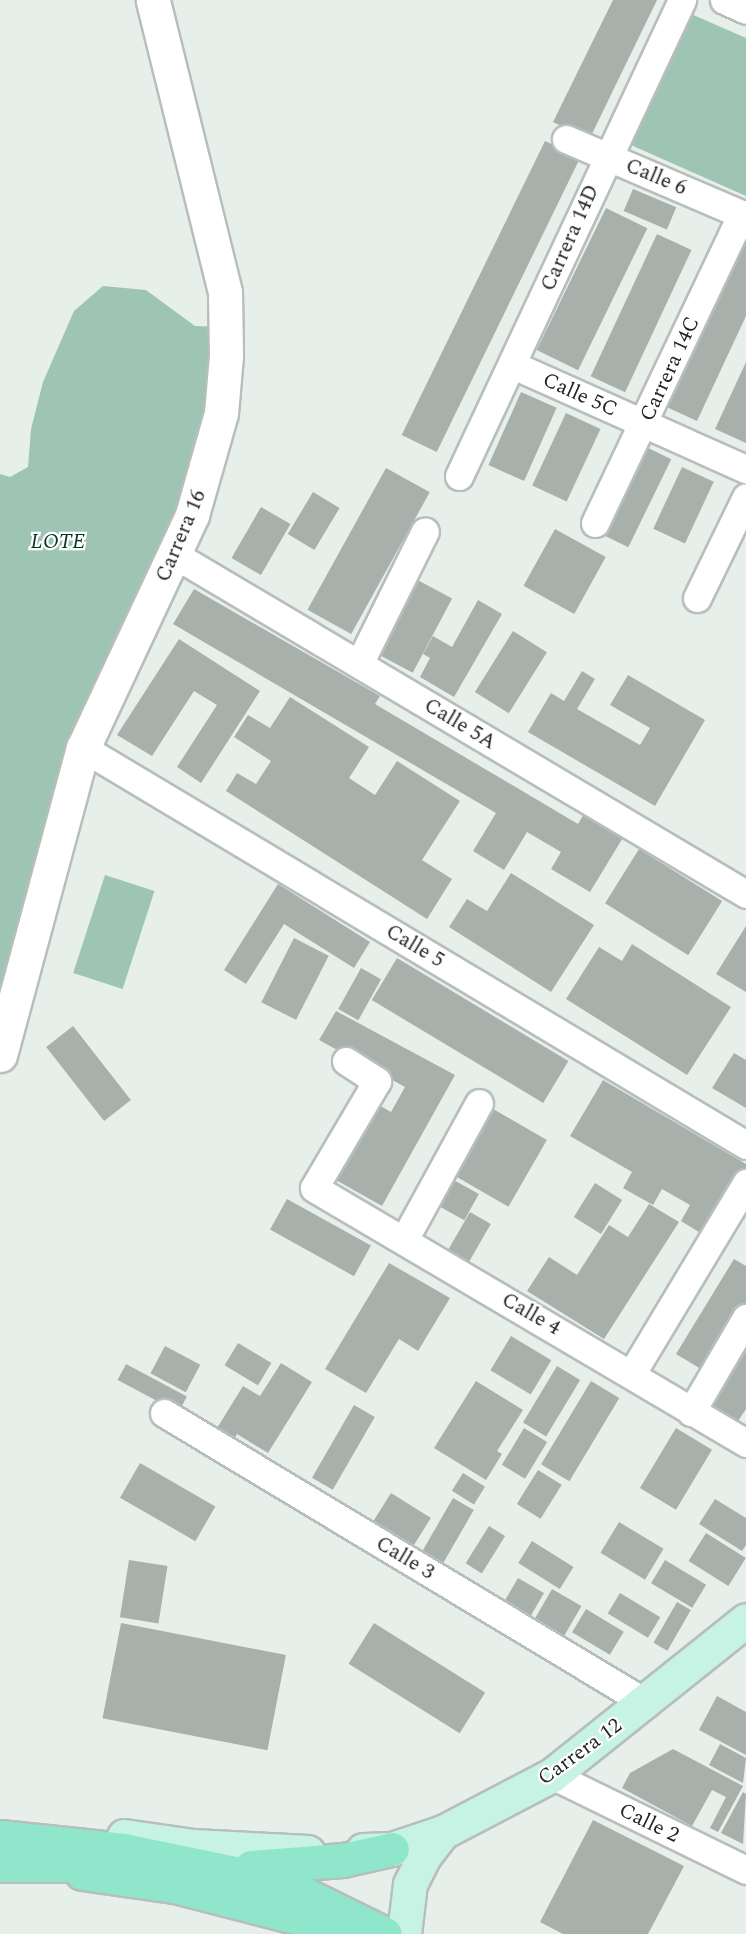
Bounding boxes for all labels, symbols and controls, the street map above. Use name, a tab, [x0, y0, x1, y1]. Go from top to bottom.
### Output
street label: Calle 6	[622, 153, 690, 201]
street label: Carrera 14D	[535, 181, 605, 295]
street label: Carrera 14C	[635, 313, 705, 425]
street label: Calle 5C	[539, 367, 621, 423]
street label: Carrera 16	[150, 486, 212, 586]
park label: LOTE	[31, 529, 85, 555]
street label: Calle 5A	[419, 693, 501, 755]
street label: Calle 5	[381, 919, 449, 973]
street label: Calle 4	[497, 1287, 565, 1341]
street label: Calle 3	[371, 1531, 439, 1585]
street label: Carrera 12	[533, 1713, 627, 1791]
street label: Calle 2	[615, 1798, 683, 1848]

